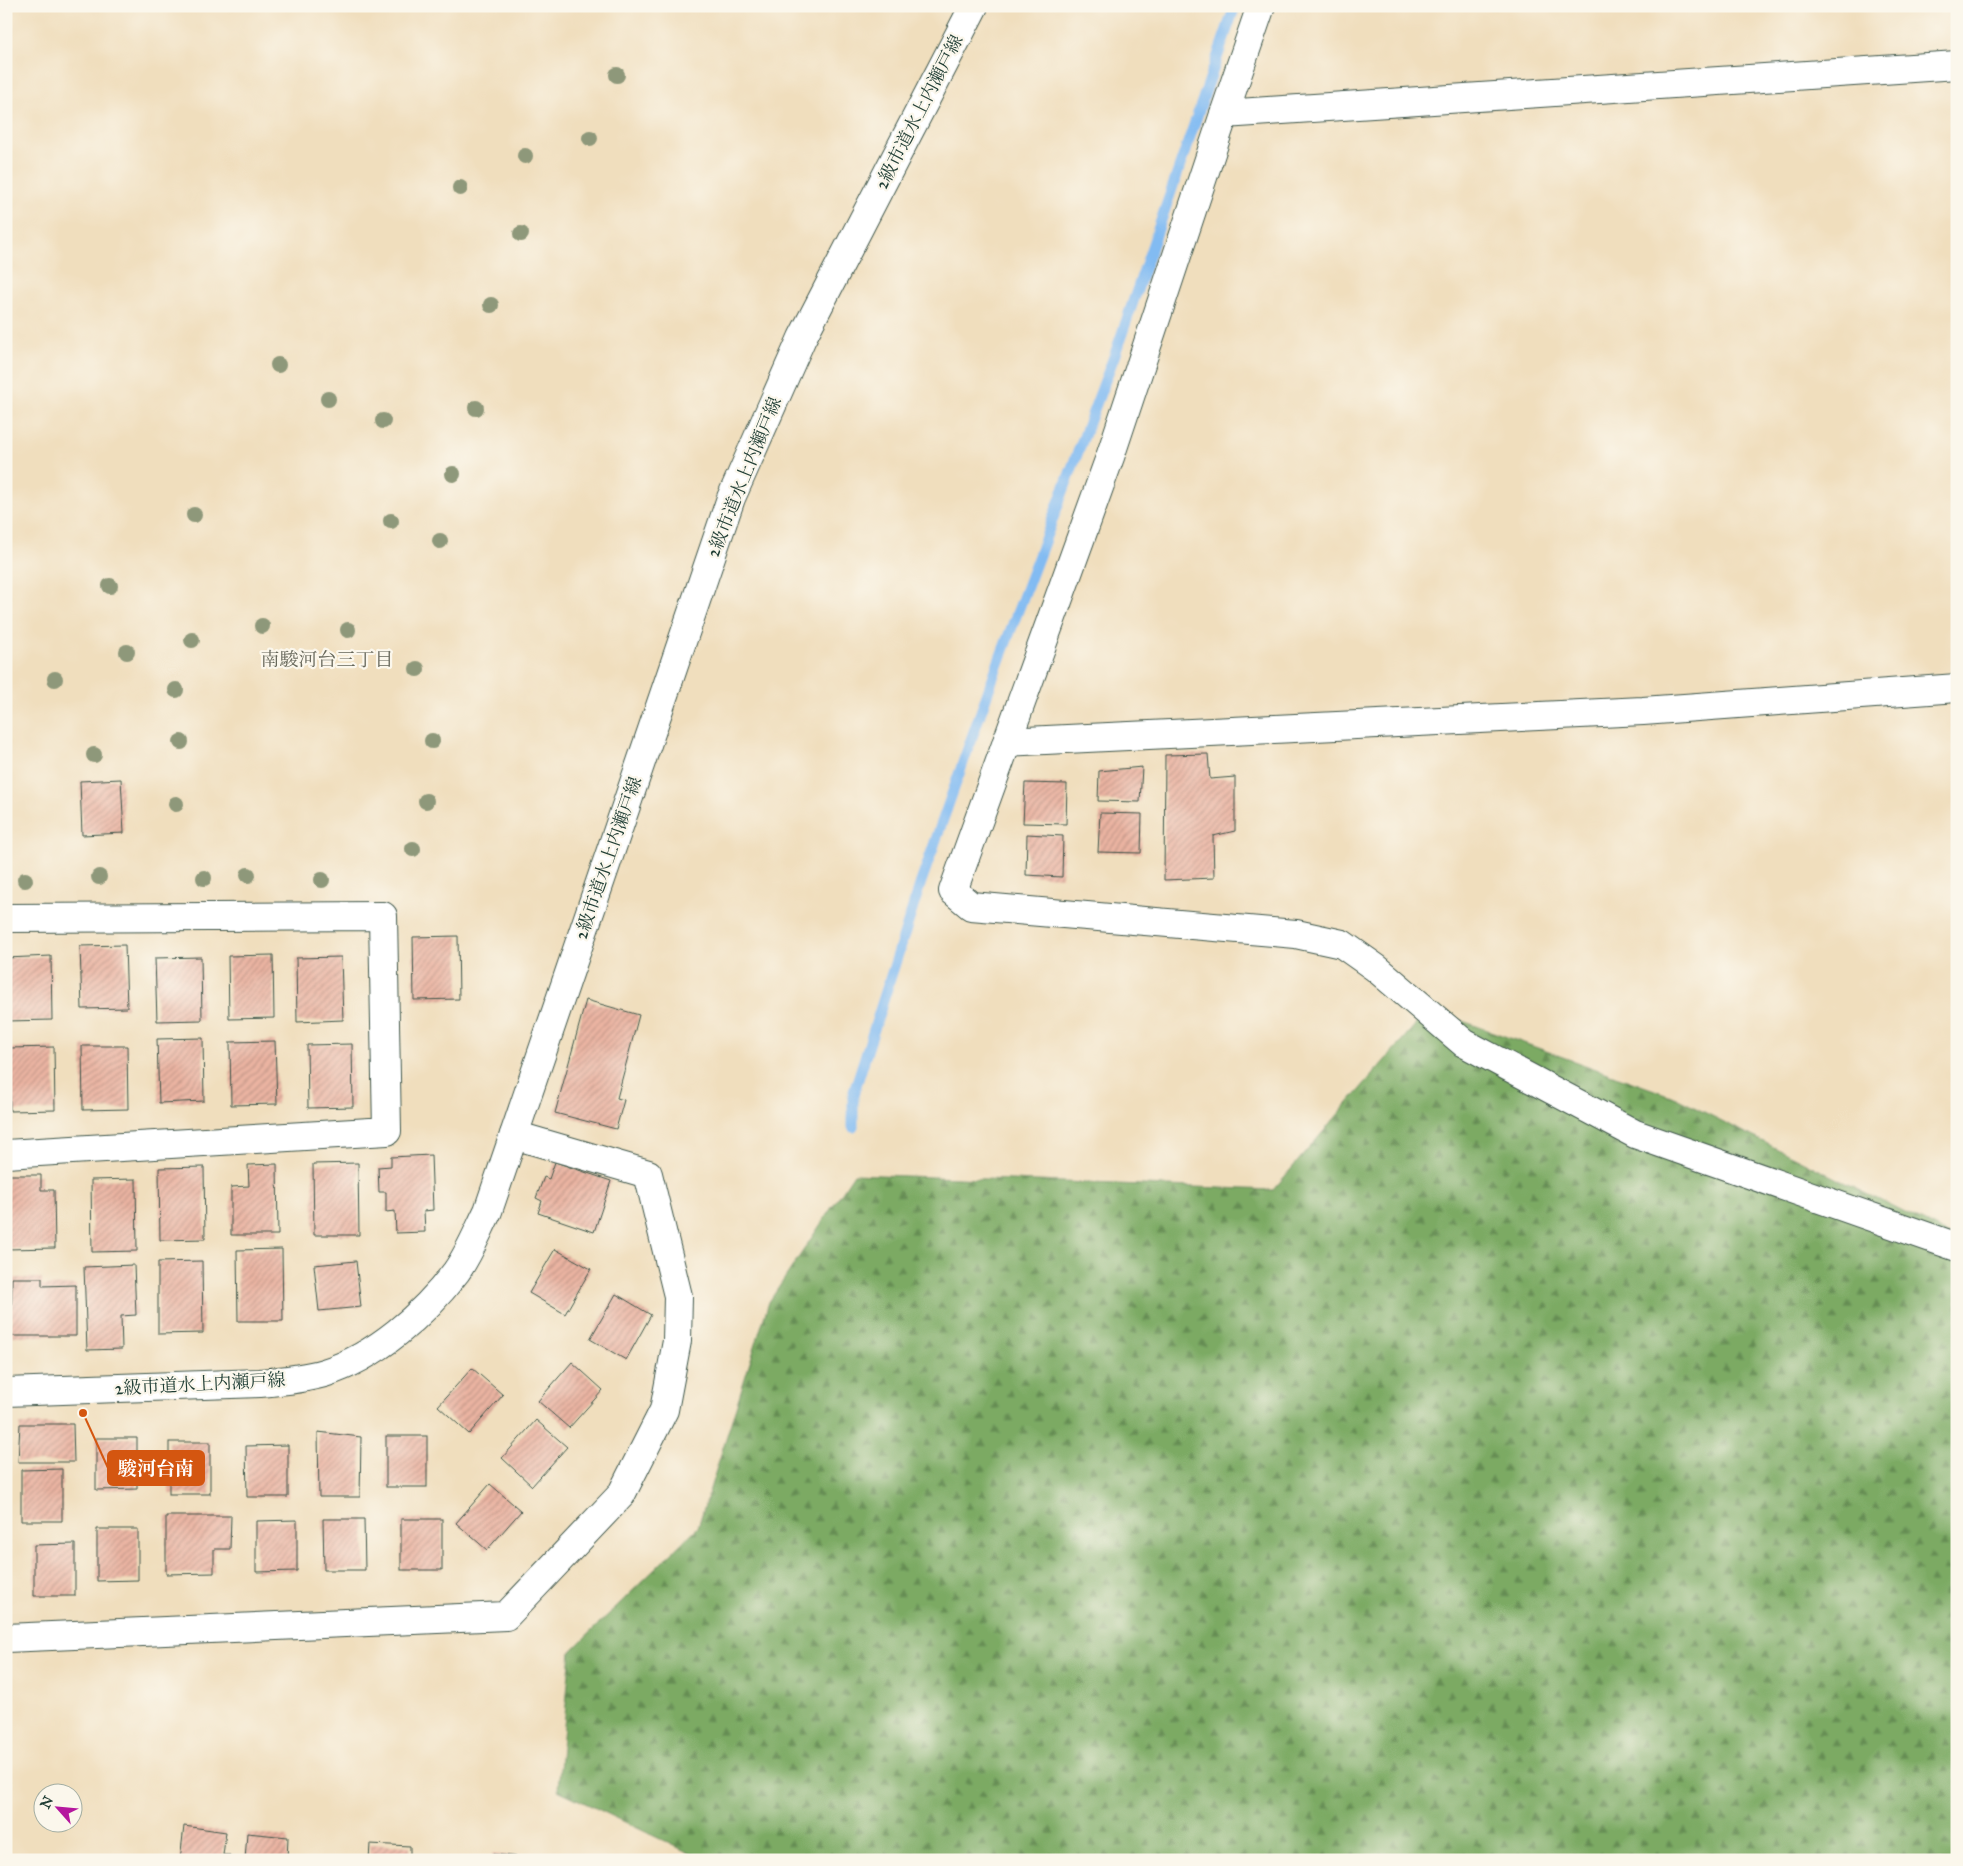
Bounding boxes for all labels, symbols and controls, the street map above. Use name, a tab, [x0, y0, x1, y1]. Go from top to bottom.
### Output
street label: 2級市道水上内瀬戸線	[870, 31, 968, 193]
street label: 2級市道水上内瀬戸線	[702, 394, 786, 560]
district label: 南駿河台三丁目	[260, 648, 394, 671]
street label: 2級市道水上内瀬戸線	[570, 774, 646, 942]
street label: 2級市道水上内瀬戸線	[114, 1369, 286, 1399]
callout: 駿河台南	[108, 1451, 204, 1485]
text: 駿河台南	[118, 1457, 194, 1480]
north arrow	[32, 1784, 82, 1834]
text: N	[37, 1793, 57, 1811]

